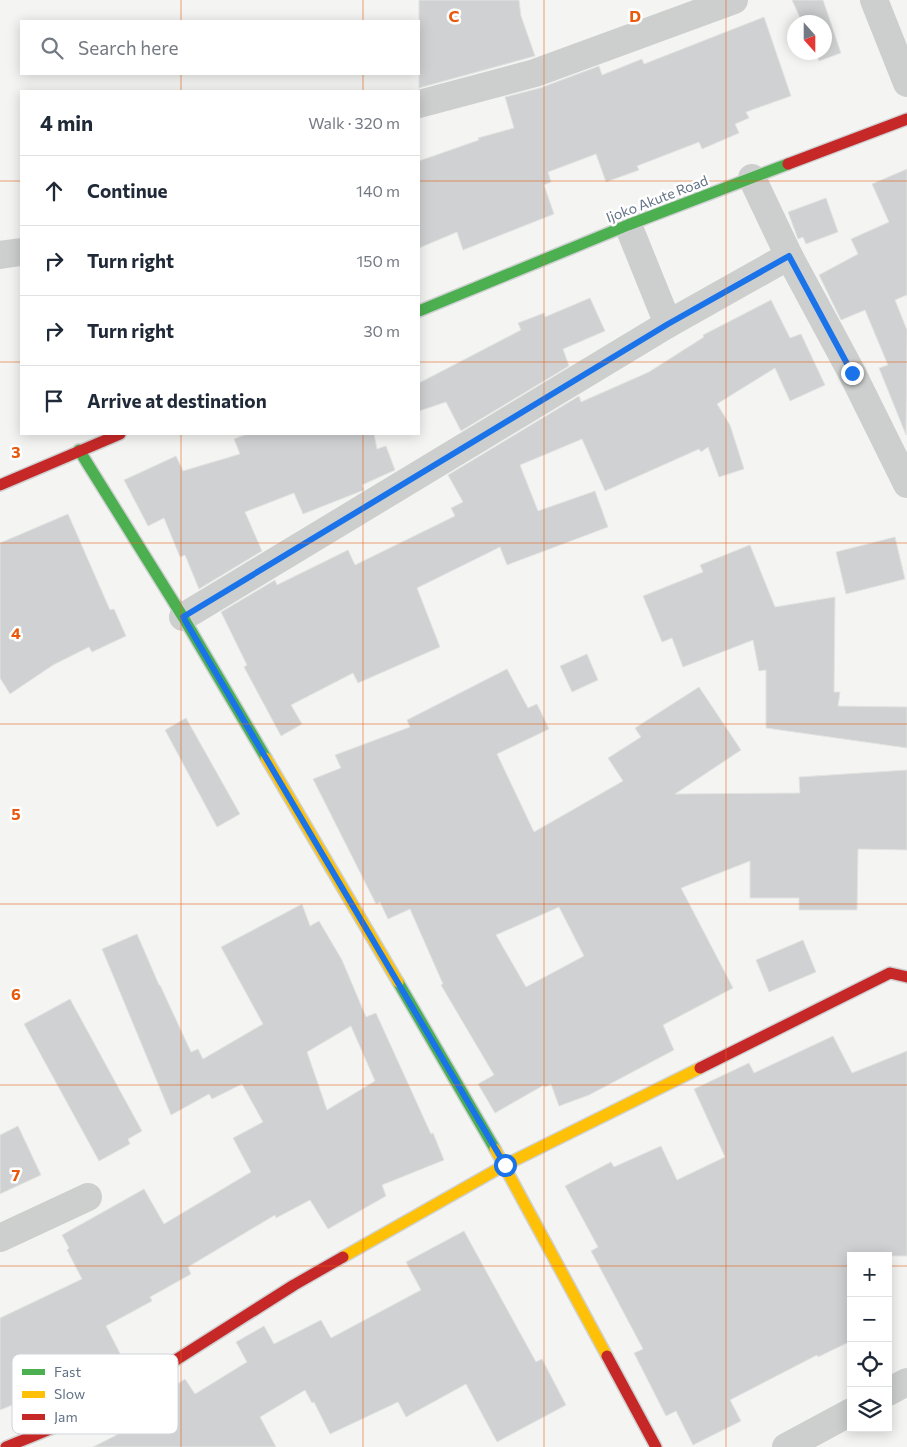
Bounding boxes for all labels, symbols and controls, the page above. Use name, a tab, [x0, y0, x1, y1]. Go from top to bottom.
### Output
text: C	[449, 6, 460, 25]
text: D	[629, 6, 641, 25]
north arrow	[787, 15, 832, 60]
search box	[20, 20, 420, 75]
icon: search	[38, 34, 66, 62]
text: Search here	[78, 36, 178, 59]
text: 4 min	[40, 110, 93, 135]
text: Walk · 320 m	[308, 113, 400, 132]
street label: Ijoko Akute Road	[604, 171, 710, 226]
icon: ahead	[40, 177, 68, 205]
text: Continue	[87, 179, 167, 202]
text: 140 m	[356, 181, 400, 200]
icon: right	[40, 247, 68, 275]
text: Turn right	[87, 249, 174, 272]
text: 150 m	[357, 251, 400, 270]
icon: right	[40, 317, 68, 345]
text: Turn right	[87, 319, 174, 342]
text: 30 m	[363, 321, 400, 340]
route end	[841, 362, 864, 385]
icon: arrive	[40, 387, 68, 415]
text: Arrive at destination	[87, 389, 267, 412]
text: 3	[11, 442, 21, 461]
text: 4	[11, 623, 21, 642]
text: 5	[11, 804, 21, 823]
text: 6	[11, 984, 21, 1003]
route start	[494, 1154, 517, 1177]
text: 7	[12, 1165, 21, 1184]
map controls	[847, 1252, 892, 1432]
button: +	[847, 1252, 892, 1297]
button: −	[847, 1297, 892, 1342]
button: locate	[847, 1342, 892, 1387]
legend	[12, 1354, 178, 1434]
text: Fast	[54, 1363, 81, 1380]
text: Slow	[54, 1385, 85, 1402]
button: layers	[847, 1387, 892, 1432]
text: Jam	[54, 1408, 78, 1425]

